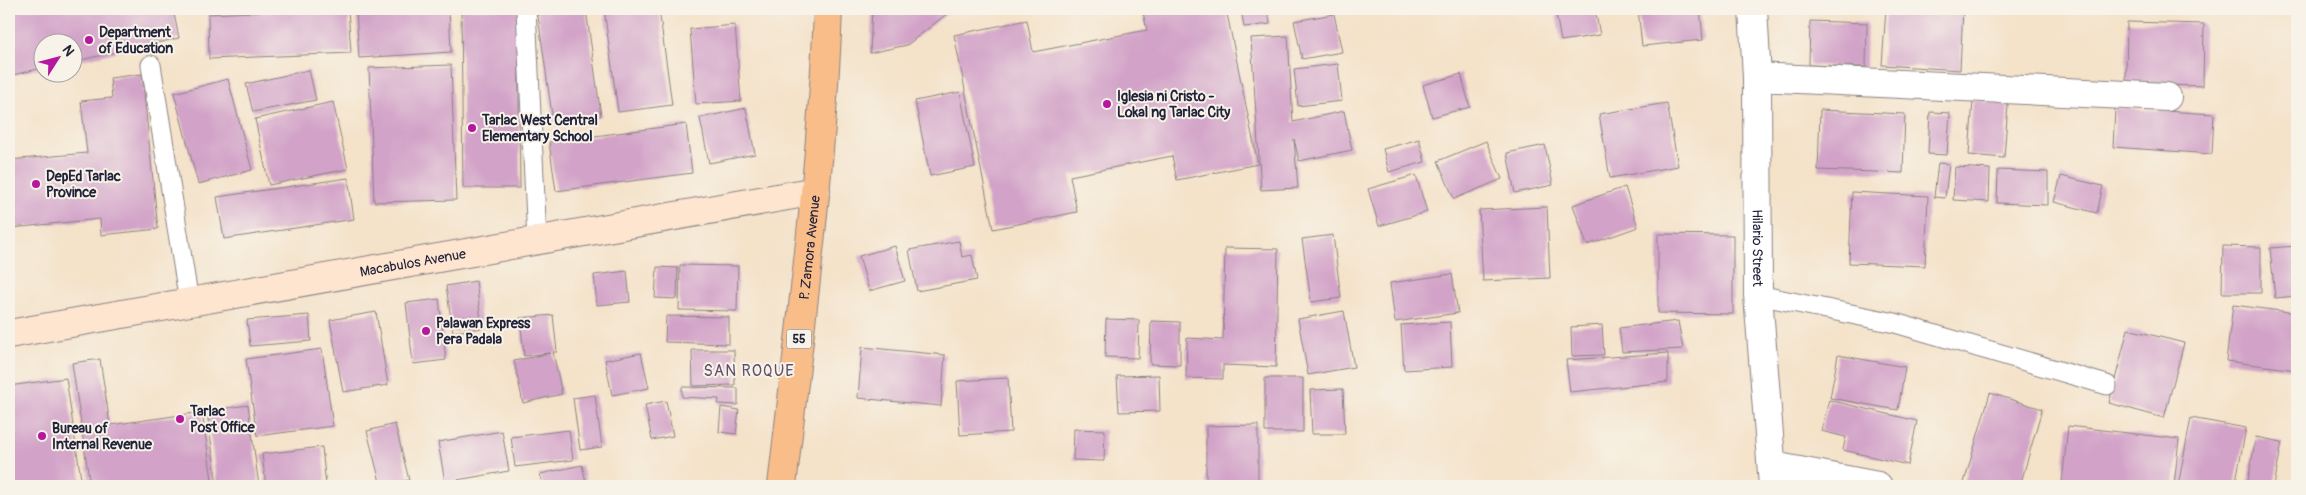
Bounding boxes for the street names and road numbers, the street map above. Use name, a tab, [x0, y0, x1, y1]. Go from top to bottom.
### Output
street label: P. Zamora Avenue	[796, 195, 824, 301]
street label: Hilario Street	[1749, 209, 1766, 287]
street label: Macabulos Avenue	[358, 245, 467, 281]
road number: 55	[786, 329, 812, 348]

